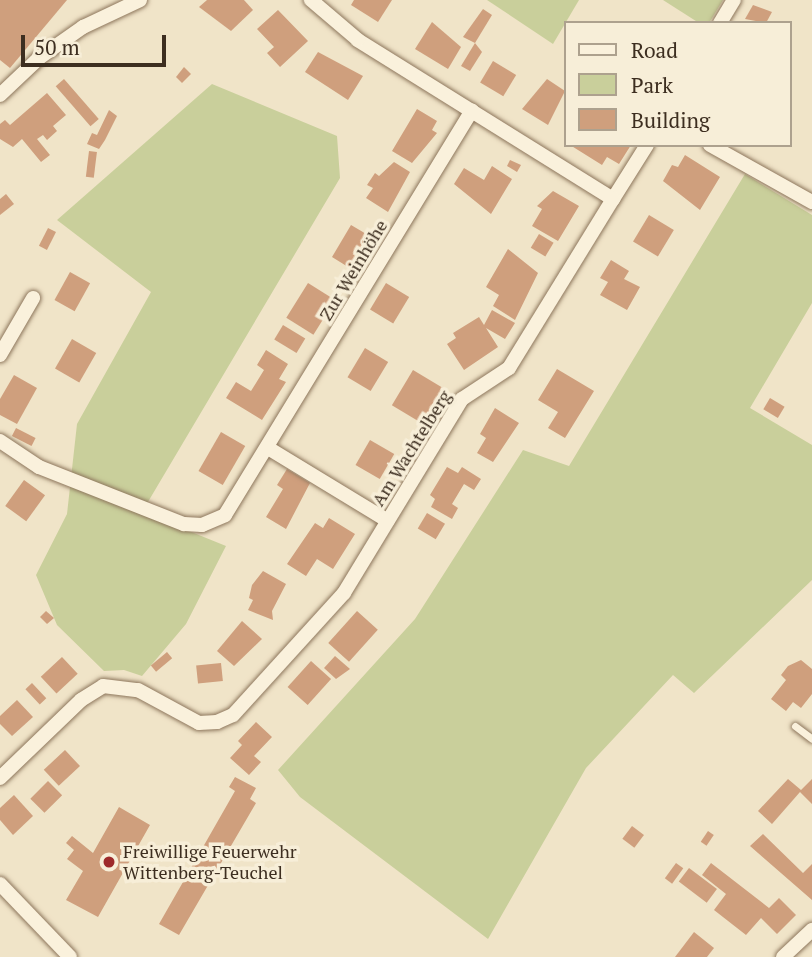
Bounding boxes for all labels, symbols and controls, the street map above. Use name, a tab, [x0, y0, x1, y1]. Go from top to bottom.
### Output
scale bar	[24, 21, 170, 65]
legend	[564, 21, 791, 147]
text: 50 m	[34, 33, 80, 61]
text: Road	[631, 36, 678, 64]
text: Park	[631, 71, 673, 99]
text: Building	[631, 106, 710, 134]
street label: Zur Weinhöhe	[315, 216, 391, 324]
street label: Am Wachtelberg	[367, 386, 455, 510]
place label: Freiwillige Feuerwehr Wittenberg-Teuchel	[123, 841, 297, 884]
marker: Freiwillige Feuerwehr Wittenberg-Teuchel	[101, 854, 117, 870]

